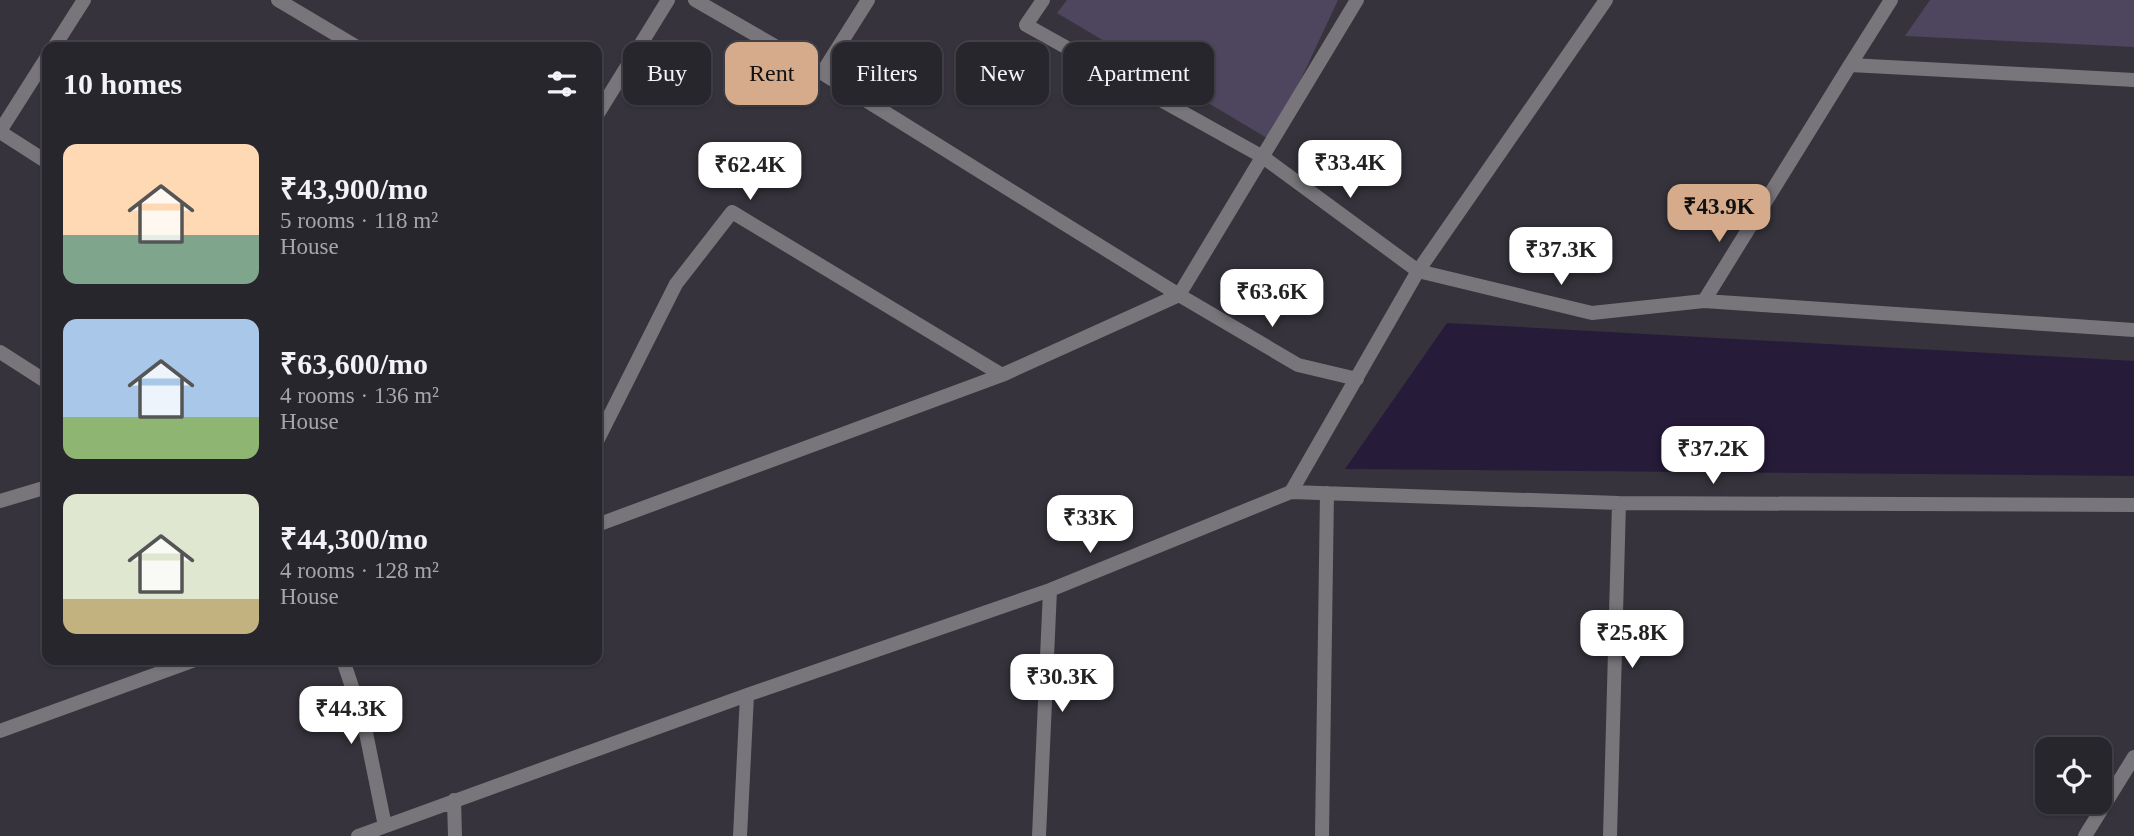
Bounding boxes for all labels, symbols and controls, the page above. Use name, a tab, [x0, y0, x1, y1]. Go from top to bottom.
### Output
chip: Buy	[623, 42, 711, 105]
chip: Rent	[725, 42, 818, 105]
chip: Filters	[832, 42, 942, 105]
chip: New	[956, 42, 1049, 105]
chip: Apartment	[1063, 42, 1214, 105]
icon: filters	[543, 65, 581, 103]
text: 10 homes	[63, 67, 182, 100]
pin: ₹33.4K	[1293, 140, 1407, 200]
pin: ₹62.4K	[693, 142, 807, 202]
text: ₹33.4K	[1314, 150, 1386, 175]
text: ₹62.4K	[714, 152, 786, 177]
icon: home	[119, 172, 203, 256]
text: ₹43,900/mo	[280, 172, 428, 205]
pin: ₹43.9K	[1662, 184, 1776, 244]
text: ₹43.9K	[1683, 194, 1755, 219]
text: 5 rooms · 118 m²	[280, 208, 438, 233]
pin: ₹37.3K	[1504, 228, 1618, 287]
text: House	[280, 234, 339, 259]
text: ₹37.3K	[1525, 237, 1597, 262]
pin: ₹63.6K	[1215, 270, 1329, 329]
text: ₹63.6K	[1236, 279, 1308, 304]
icon: home	[119, 347, 203, 431]
text: ₹63,600/mo	[280, 347, 428, 380]
text: 4 rooms · 136 m²	[280, 383, 439, 408]
text: House	[280, 409, 339, 434]
pin: ₹37.2K	[1656, 426, 1770, 486]
text: ₹37.2K	[1677, 436, 1749, 461]
pin: ₹33K	[1049, 496, 1131, 555]
text: ₹33K	[1063, 505, 1117, 530]
icon: home	[119, 522, 203, 606]
text: ₹44,300/mo	[280, 522, 428, 555]
text: 4 rooms · 128 m²	[280, 558, 439, 583]
text: House	[280, 584, 339, 609]
pin: ₹25.8K	[1575, 610, 1689, 670]
text: ₹25.8K	[1596, 620, 1668, 645]
pin: ₹30.3K	[1005, 654, 1119, 714]
text: ₹30.3K	[1026, 664, 1098, 689]
pin: ₹44.3K	[294, 686, 408, 746]
text: ₹44.3K	[315, 696, 387, 721]
map controls	[2035, 737, 2112, 814]
button: locate	[2035, 737, 2112, 814]

